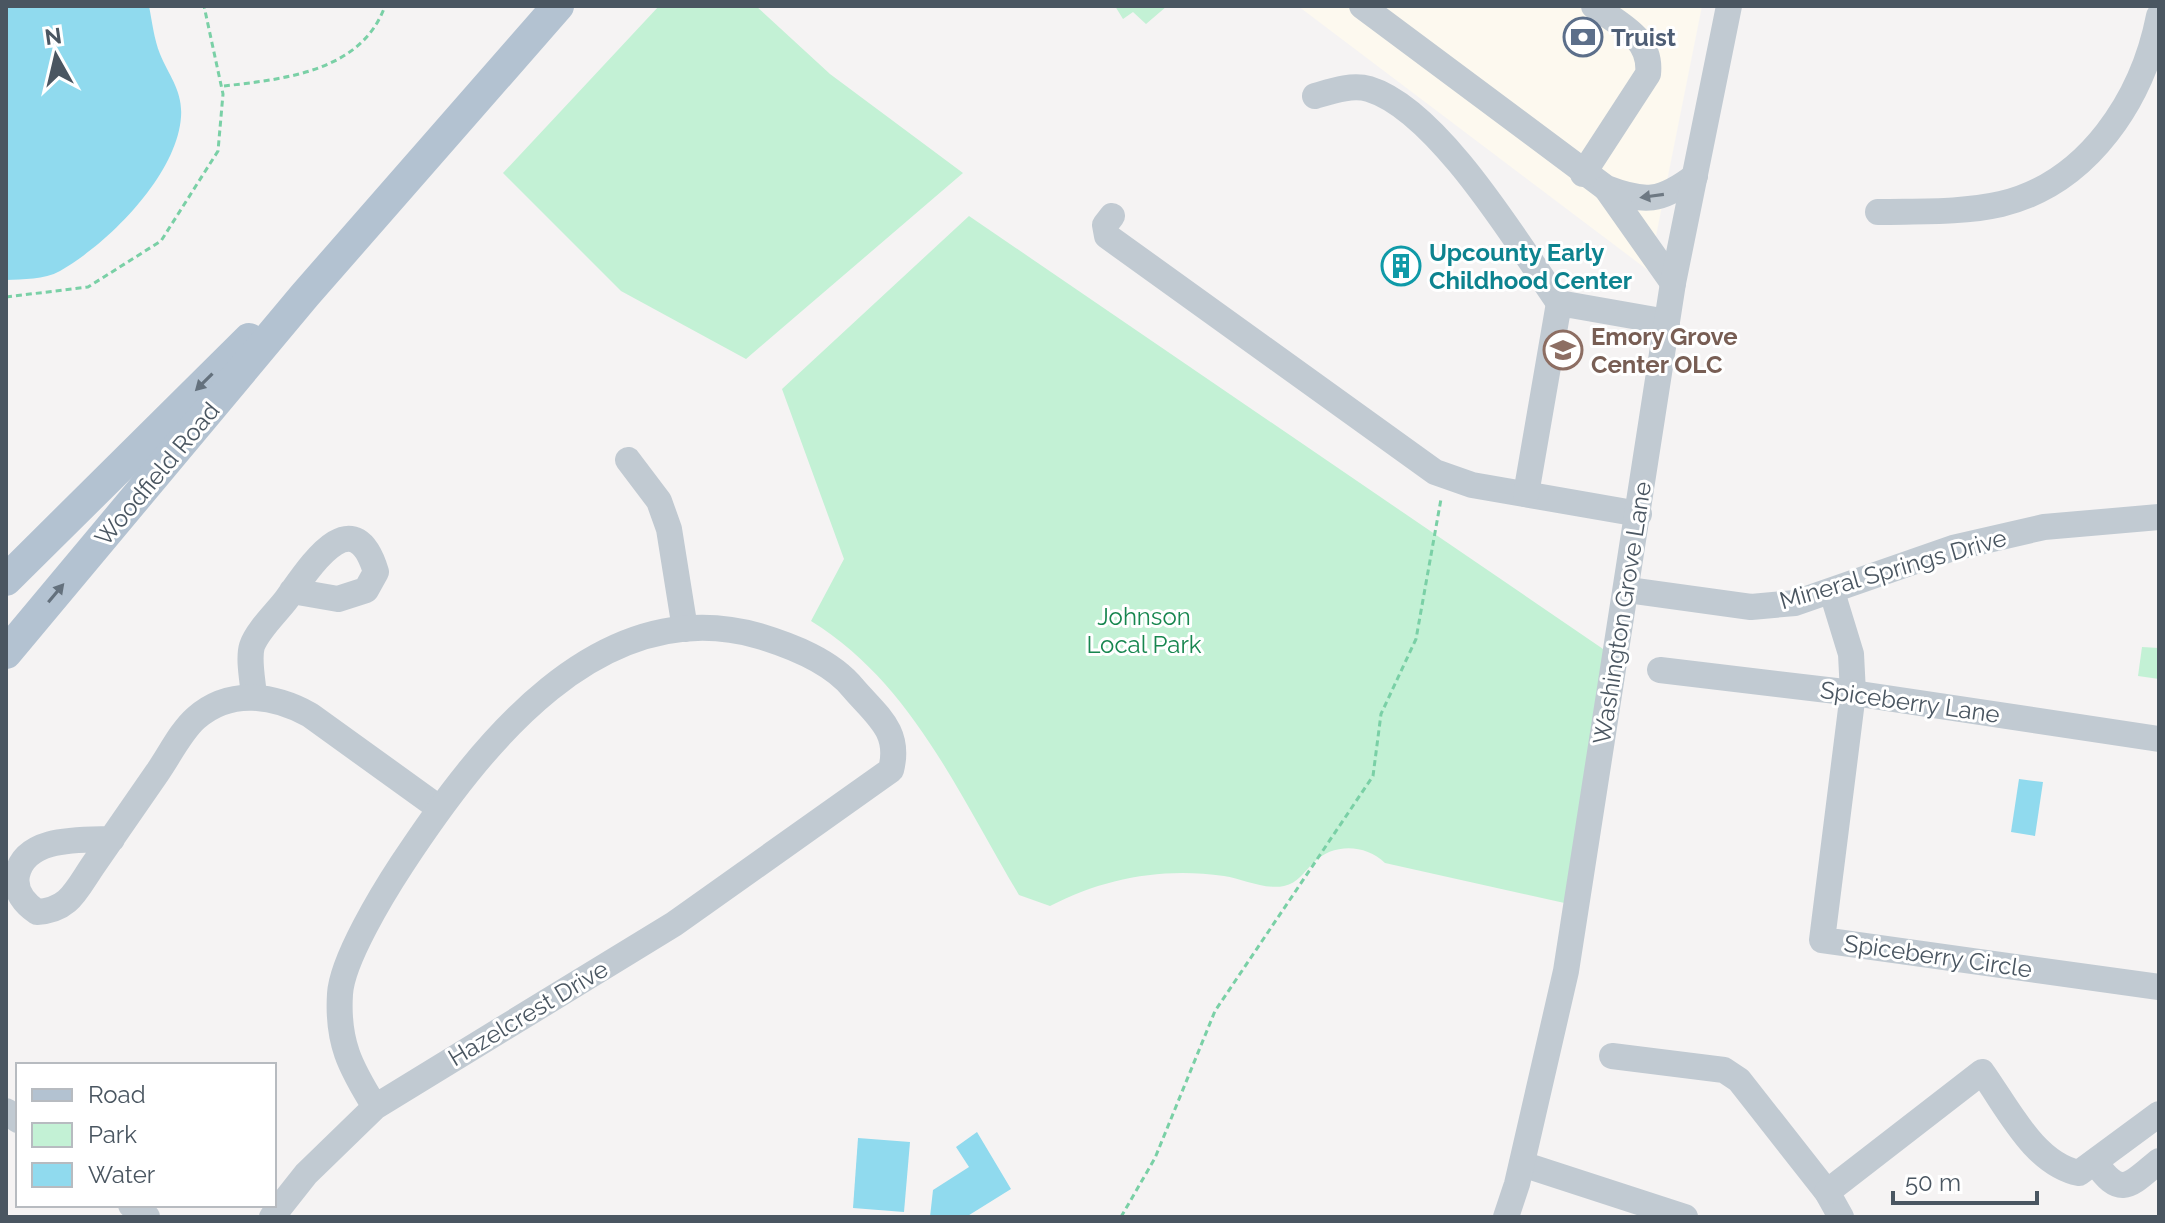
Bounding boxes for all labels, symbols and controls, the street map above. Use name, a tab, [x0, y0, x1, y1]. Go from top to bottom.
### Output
north arrow	[16, 16, 96, 96]
bank icon: Truist	[1562, 16, 1604, 58]
text: N	[43, 22, 63, 50]
place label: Truist	[1611, 23, 1676, 52]
one-way arrow	[1639, 190, 1664, 203]
place label: Upcounty Early Childhood Center	[1429, 238, 1632, 295]
building icon: Upcounty Early Childhood Center	[1380, 245, 1422, 287]
place label: Emory Grove Center OLC	[1591, 322, 1738, 379]
school or university icon: Emory Grove Center OLC	[1542, 329, 1584, 371]
one-way arrow	[195, 372, 214, 391]
street label: Woodfield Road	[89, 396, 225, 552]
street label: Washington Grove Lane	[1587, 480, 1657, 746]
street label: Mineral Springs Drive	[1776, 523, 2010, 615]
one-way arrow	[47, 583, 64, 603]
park label: Johnson Local Park	[1086, 602, 1202, 659]
street label: Spiceberry Lane	[1818, 675, 2002, 729]
street label: Spiceberry Circle	[1842, 928, 2034, 984]
street label: Hazelcrest Drive	[443, 954, 613, 1072]
legend	[16, 1063, 276, 1207]
text: Road	[88, 1080, 146, 1109]
text: Park	[88, 1120, 137, 1149]
scale bar	[1893, 1155, 2037, 1205]
text: Water	[88, 1160, 156, 1189]
text: 50 m	[1905, 1168, 1961, 1197]

